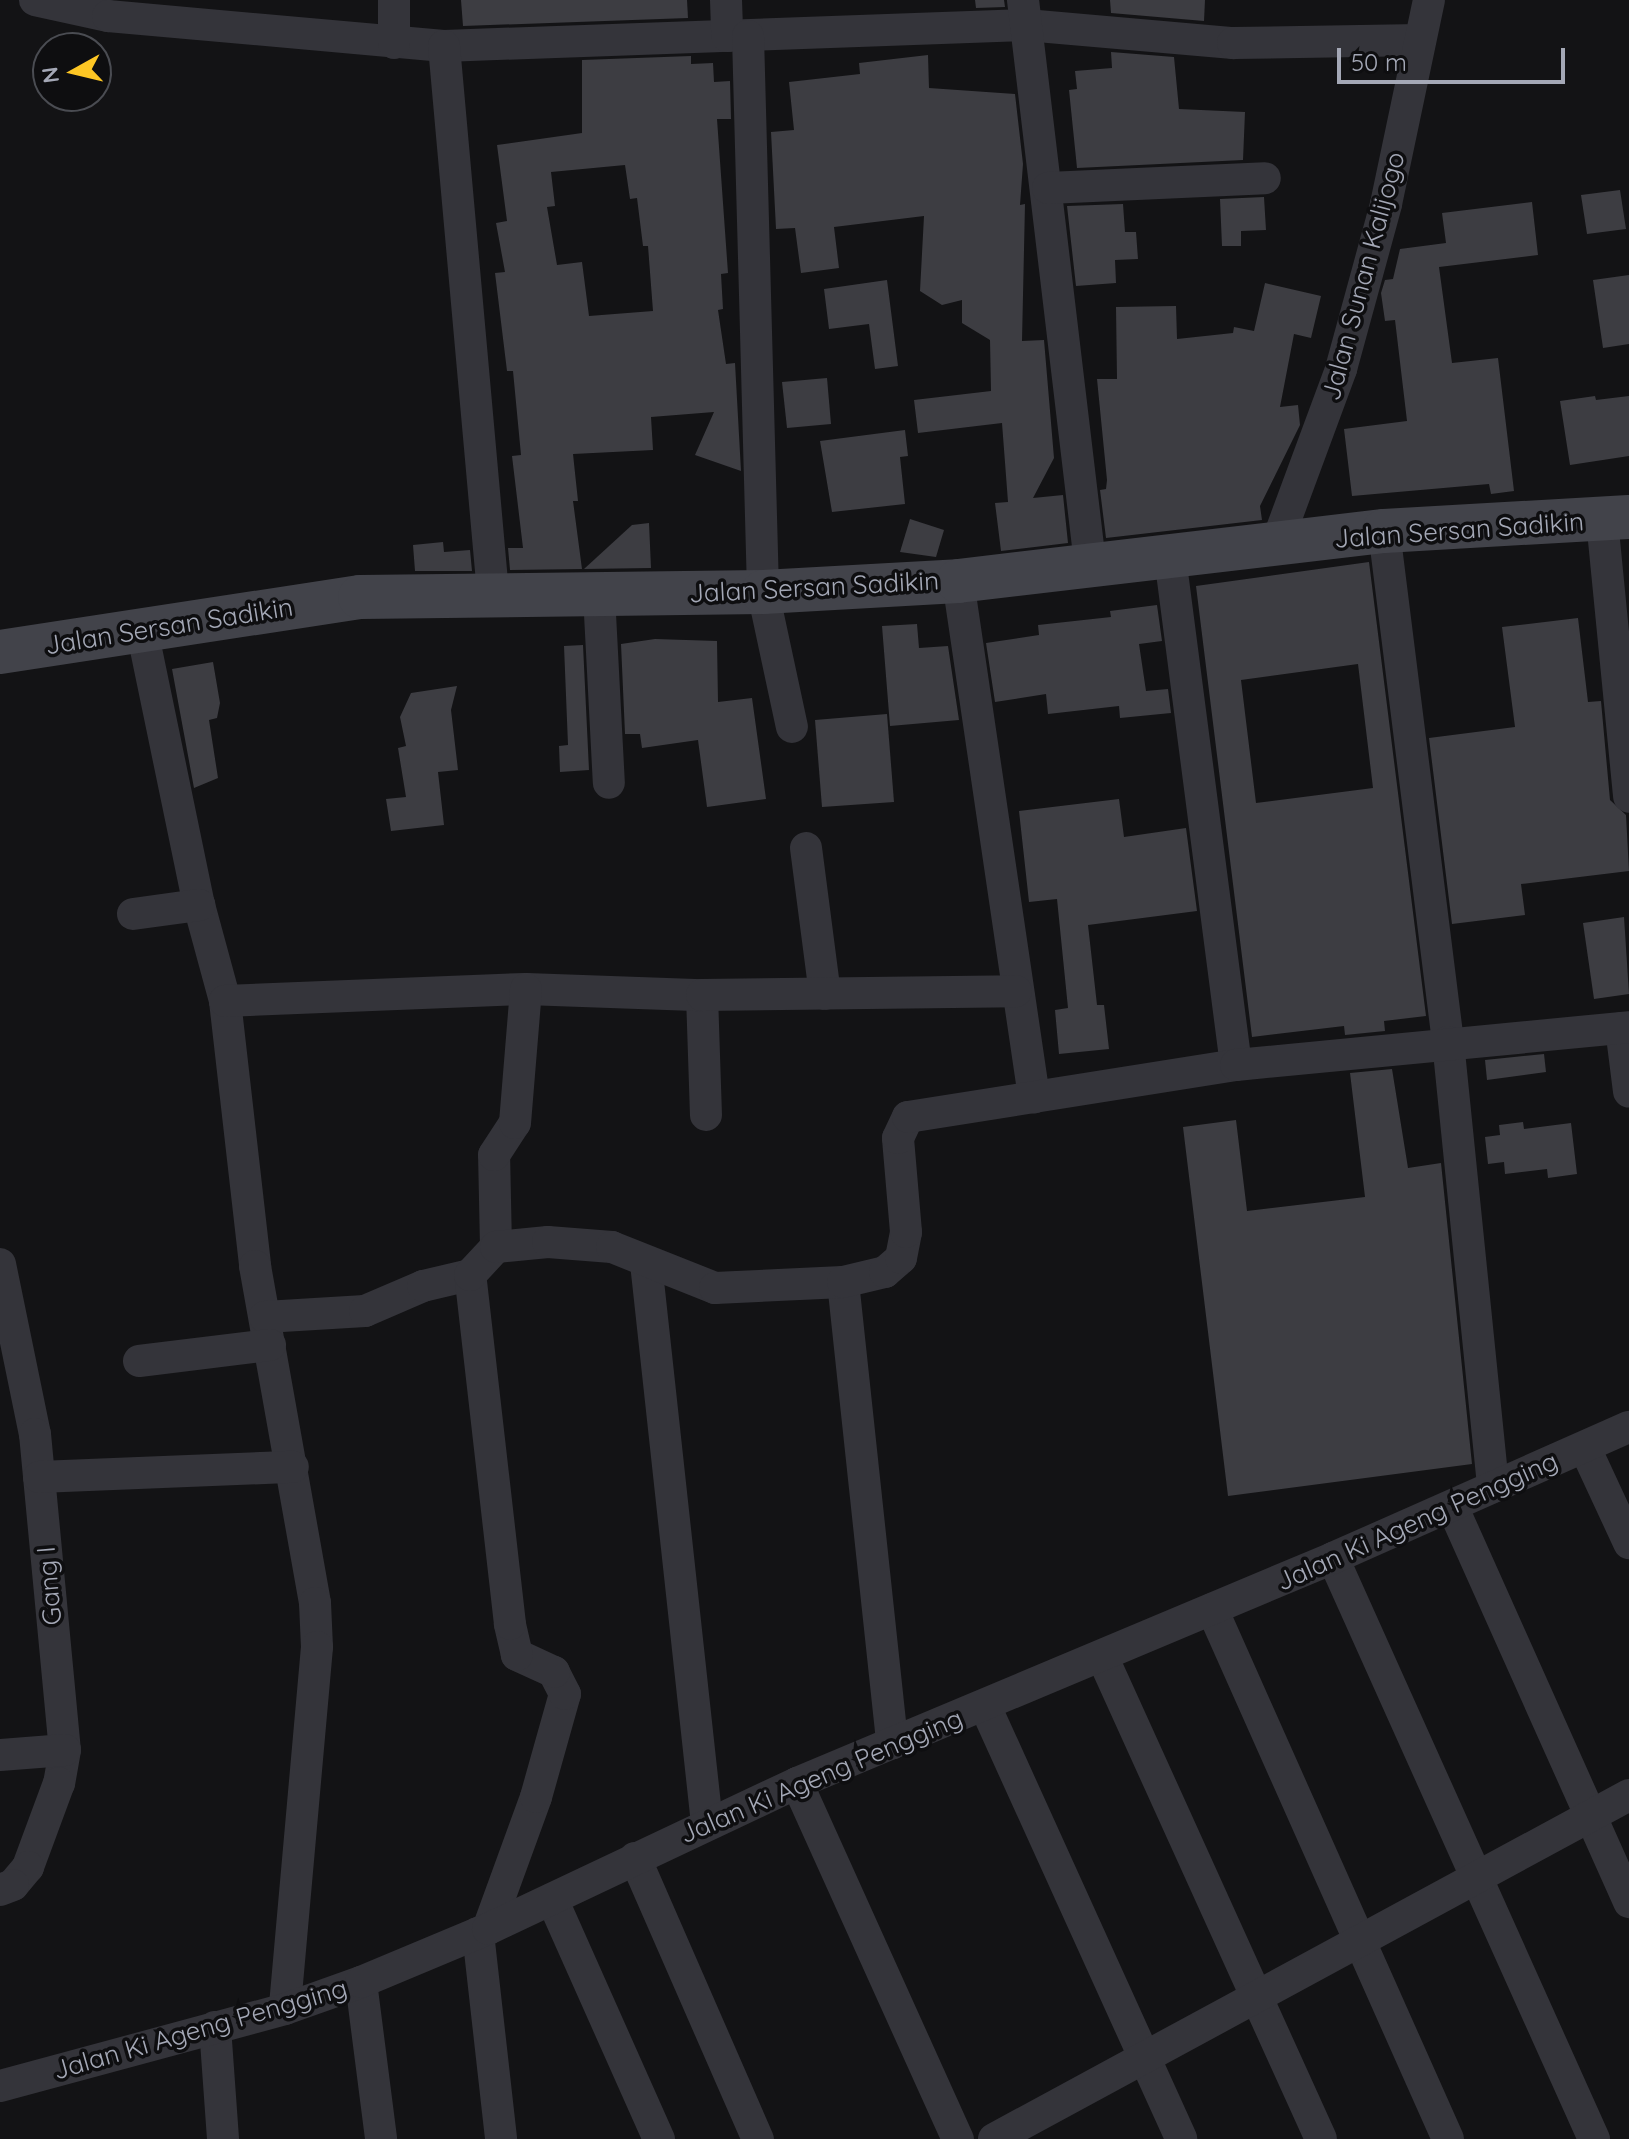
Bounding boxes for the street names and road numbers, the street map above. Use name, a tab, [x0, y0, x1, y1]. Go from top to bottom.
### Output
street label: Jalan Sunan Kalijogo	[1315, 148, 1411, 404]
street label: Jalan Sersan Sadikin	[1333, 506, 1585, 554]
street label: Jalan Sersan Sadikin	[688, 565, 940, 609]
street label: Jalan Sersan Sadikin	[43, 591, 295, 661]
street label: Jalan Ki Ageng Pengging	[1272, 1445, 1562, 1597]
street label: Gang I	[30, 1545, 68, 1627]
street label: Jalan Ki Ageng Pengging	[675, 1702, 967, 1850]
street label: Jalan Ki Ageng Pengging	[49, 1972, 351, 2086]

